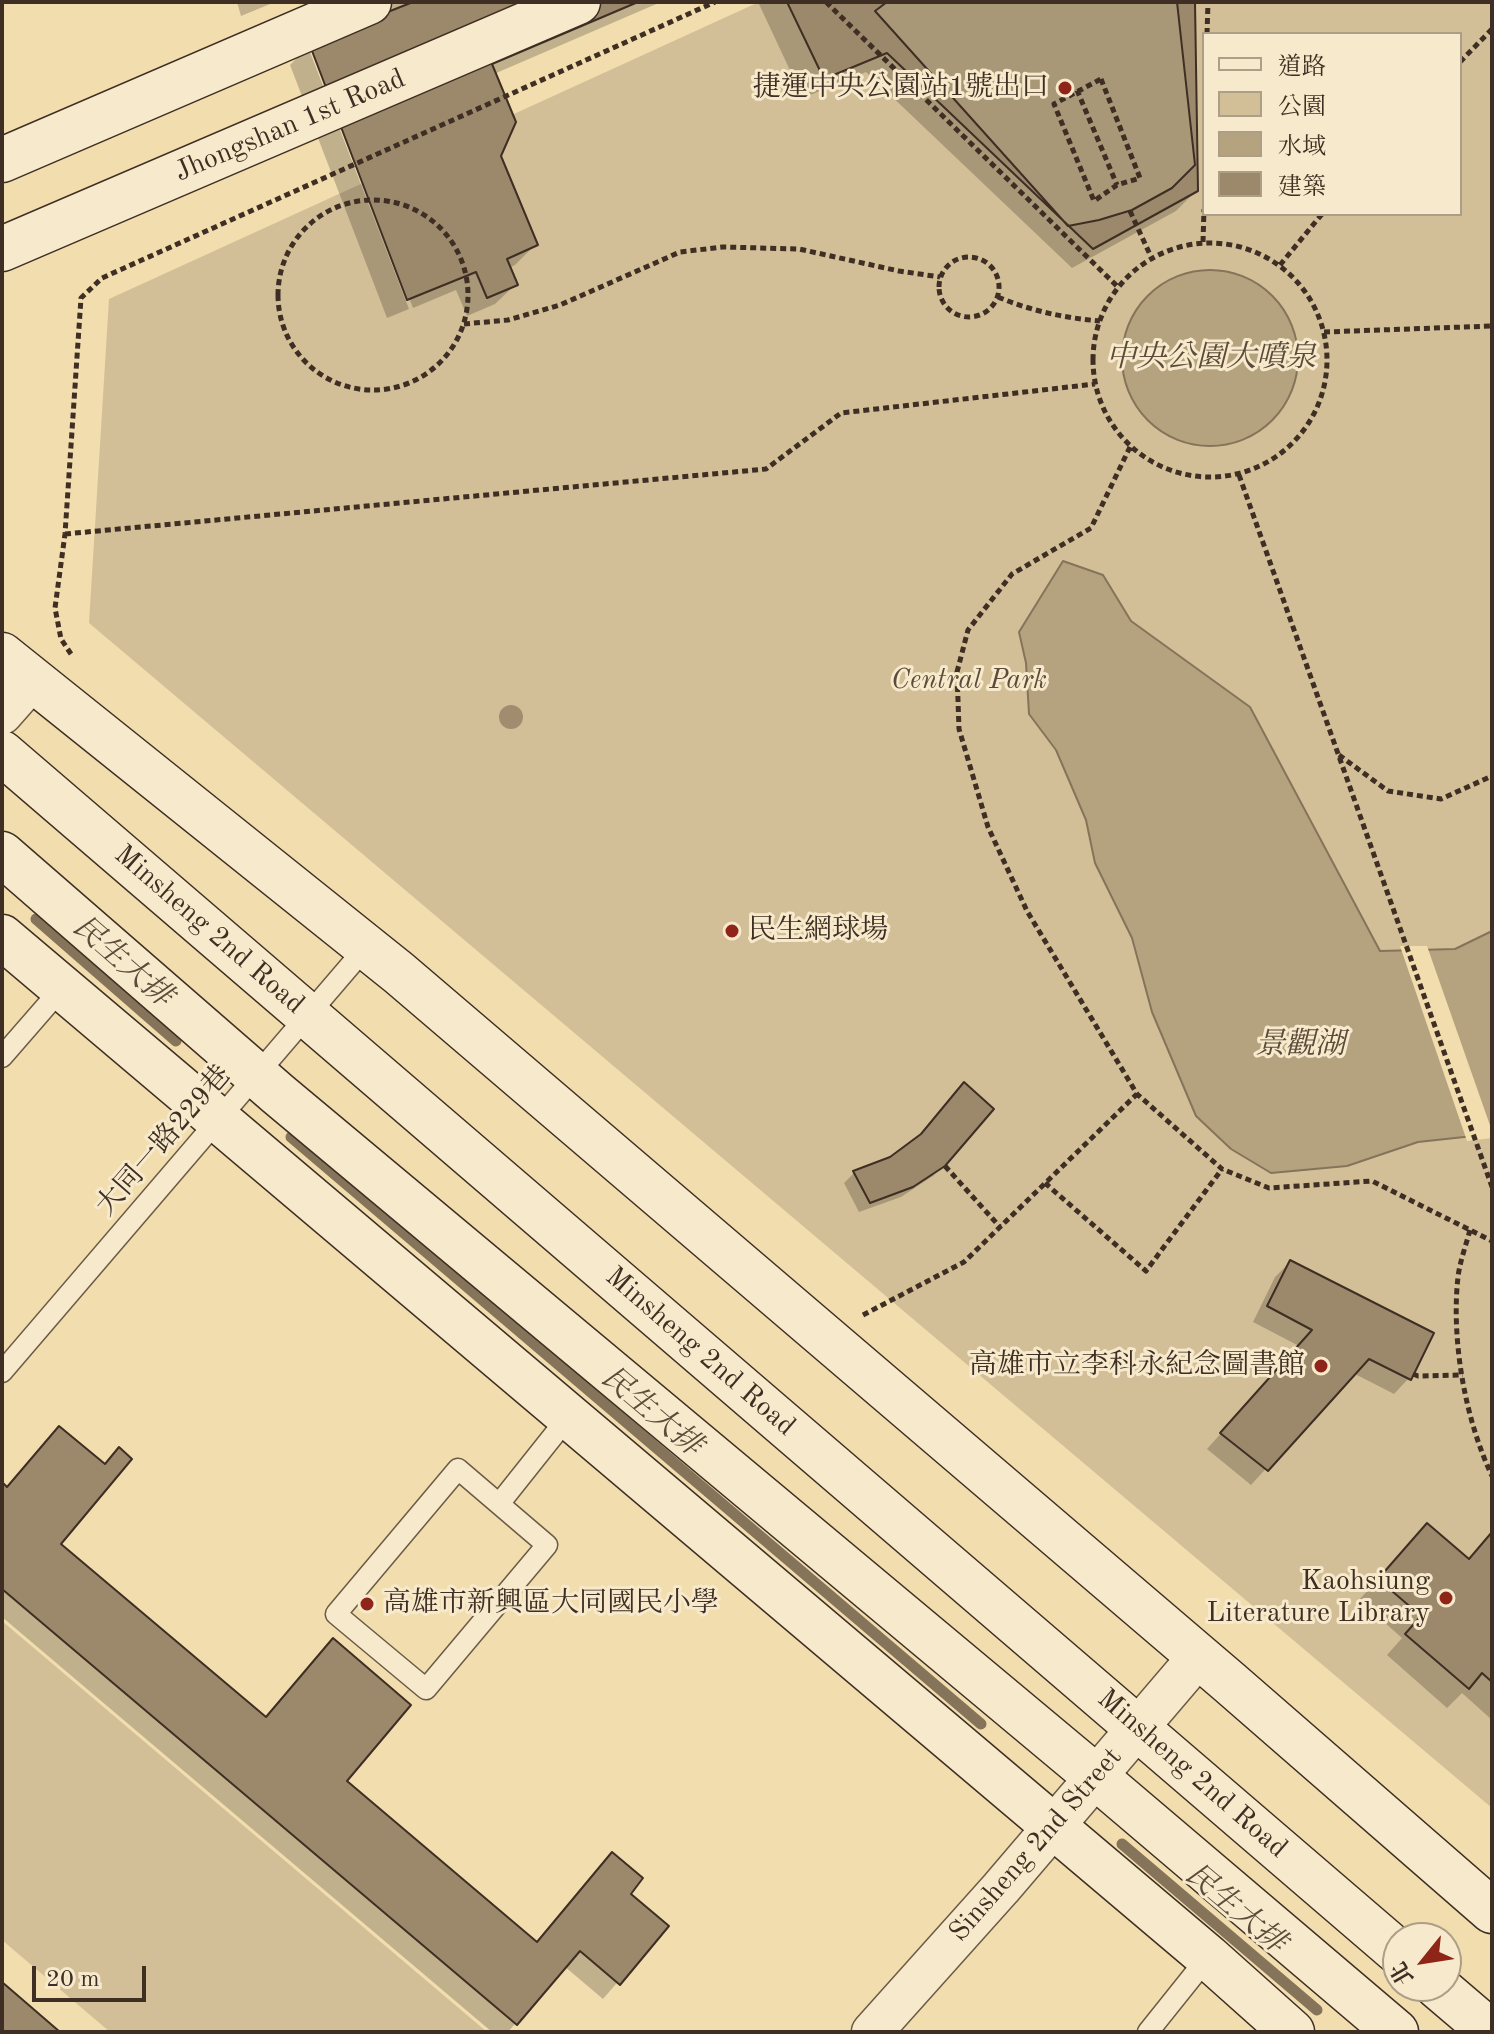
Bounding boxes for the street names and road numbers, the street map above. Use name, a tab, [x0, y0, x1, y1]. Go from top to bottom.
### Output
street label: Jhongshan 1st Road	[170, 62, 410, 190]
street label: Minsheng 2nd Road	[107, 838, 311, 1022]
street label: 大同一路229巷	[89, 1059, 239, 1223]
street label: Minsheng 2nd Road	[598, 1260, 802, 1444]
street label: Minsheng 2nd Road	[1090, 1682, 1294, 1866]
street label: Sinsheng 2nd Street	[942, 1741, 1130, 1949]

